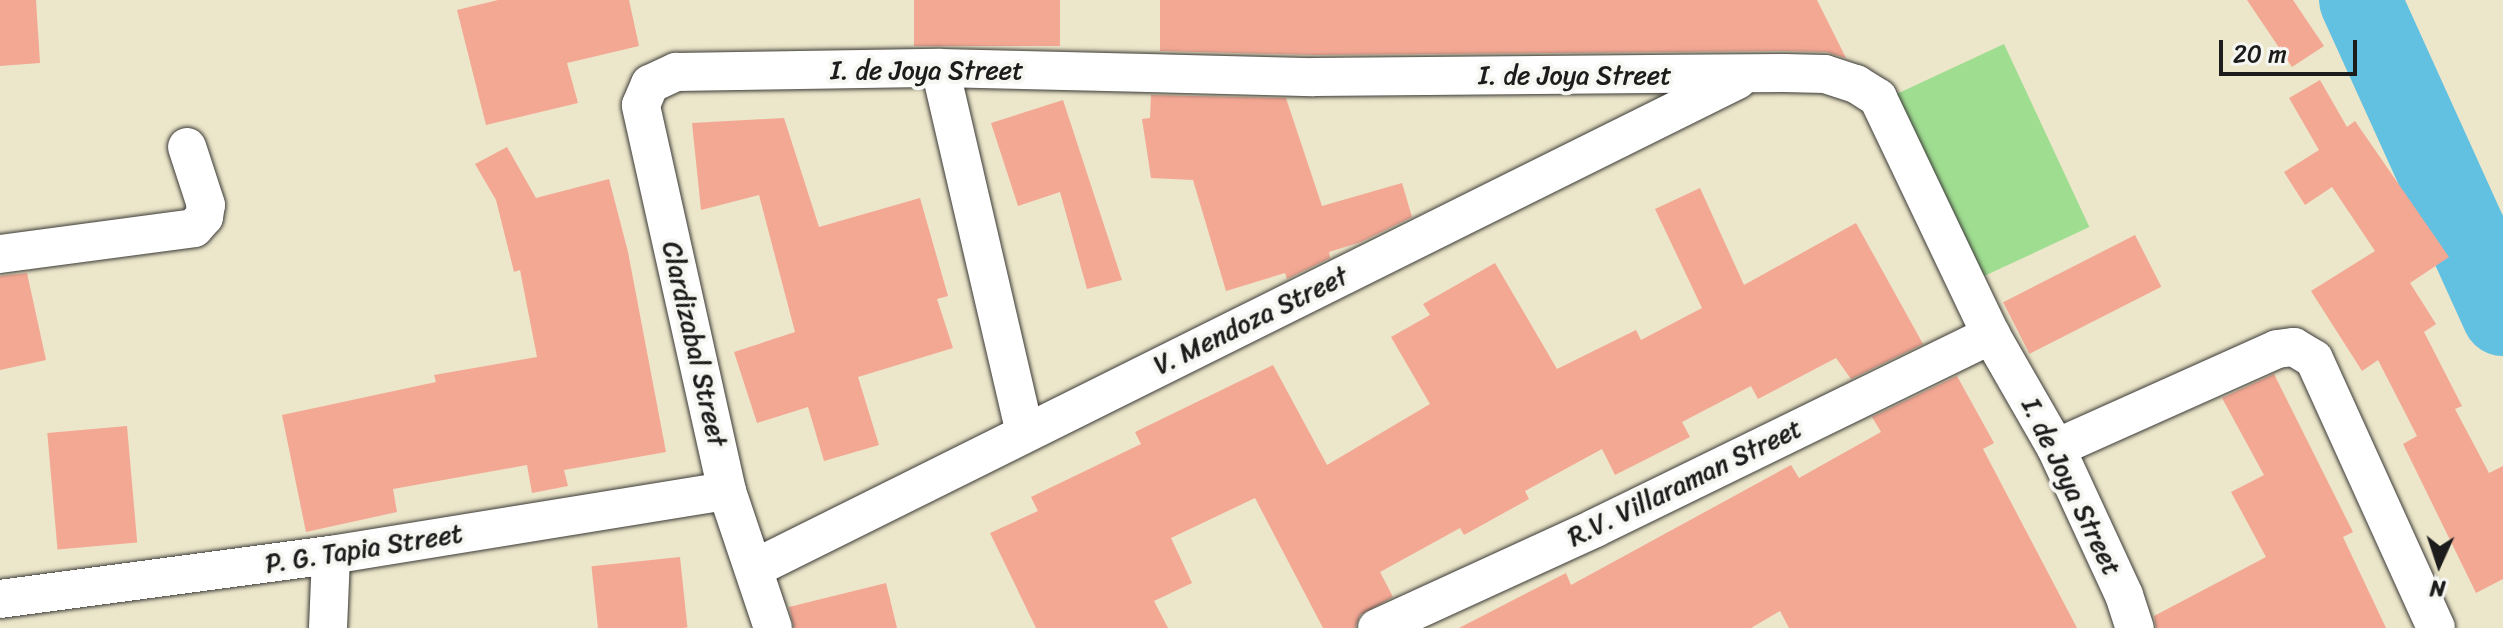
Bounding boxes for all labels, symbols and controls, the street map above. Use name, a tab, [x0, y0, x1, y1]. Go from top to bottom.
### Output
scale bar	[2223, 24, 2361, 74]
text: 20 m	[2233, 33, 2287, 75]
street label: I. de Joya Street	[831, 55, 1023, 87]
street label: I. de Joya Street	[1479, 60, 1671, 92]
street label: Clardizabal Street	[655, 238, 733, 450]
street label: V. Mendoza Street	[1149, 261, 1353, 381]
street label: I. de Joya Street	[2015, 393, 2127, 581]
street label: R.V. Villaraman Street	[1563, 413, 1807, 553]
street label: P. G. Tapia Street	[263, 518, 465, 580]
north arrow	[2399, 524, 2479, 604]
text: N	[2429, 569, 2446, 608]

